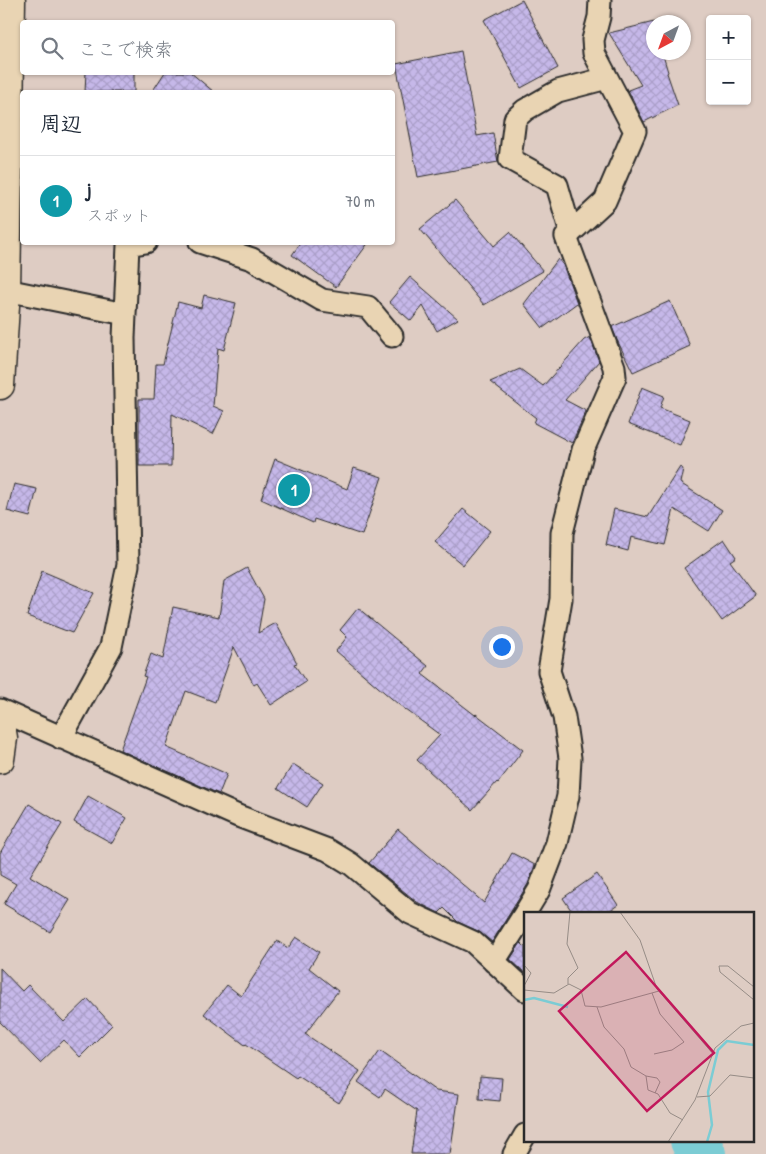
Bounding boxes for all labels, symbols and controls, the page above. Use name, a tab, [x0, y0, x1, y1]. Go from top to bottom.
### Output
north arrow	[646, 15, 691, 60]
map controls	[706, 15, 751, 105]
button: +	[706, 15, 751, 60]
search box	[20, 20, 395, 75]
icon: search	[38, 34, 66, 62]
text: ここで検索	[78, 36, 173, 62]
button: −	[706, 60, 751, 105]
text: 周辺	[40, 109, 82, 138]
text: j	[87, 176, 91, 202]
text: 1	[53, 190, 59, 212]
text: 70 m	[345, 190, 375, 212]
text: スポット	[87, 204, 151, 226]
pin: 1	[278, 471, 310, 509]
your location	[489, 634, 515, 660]
inset map	[524, 912, 754, 1142]

